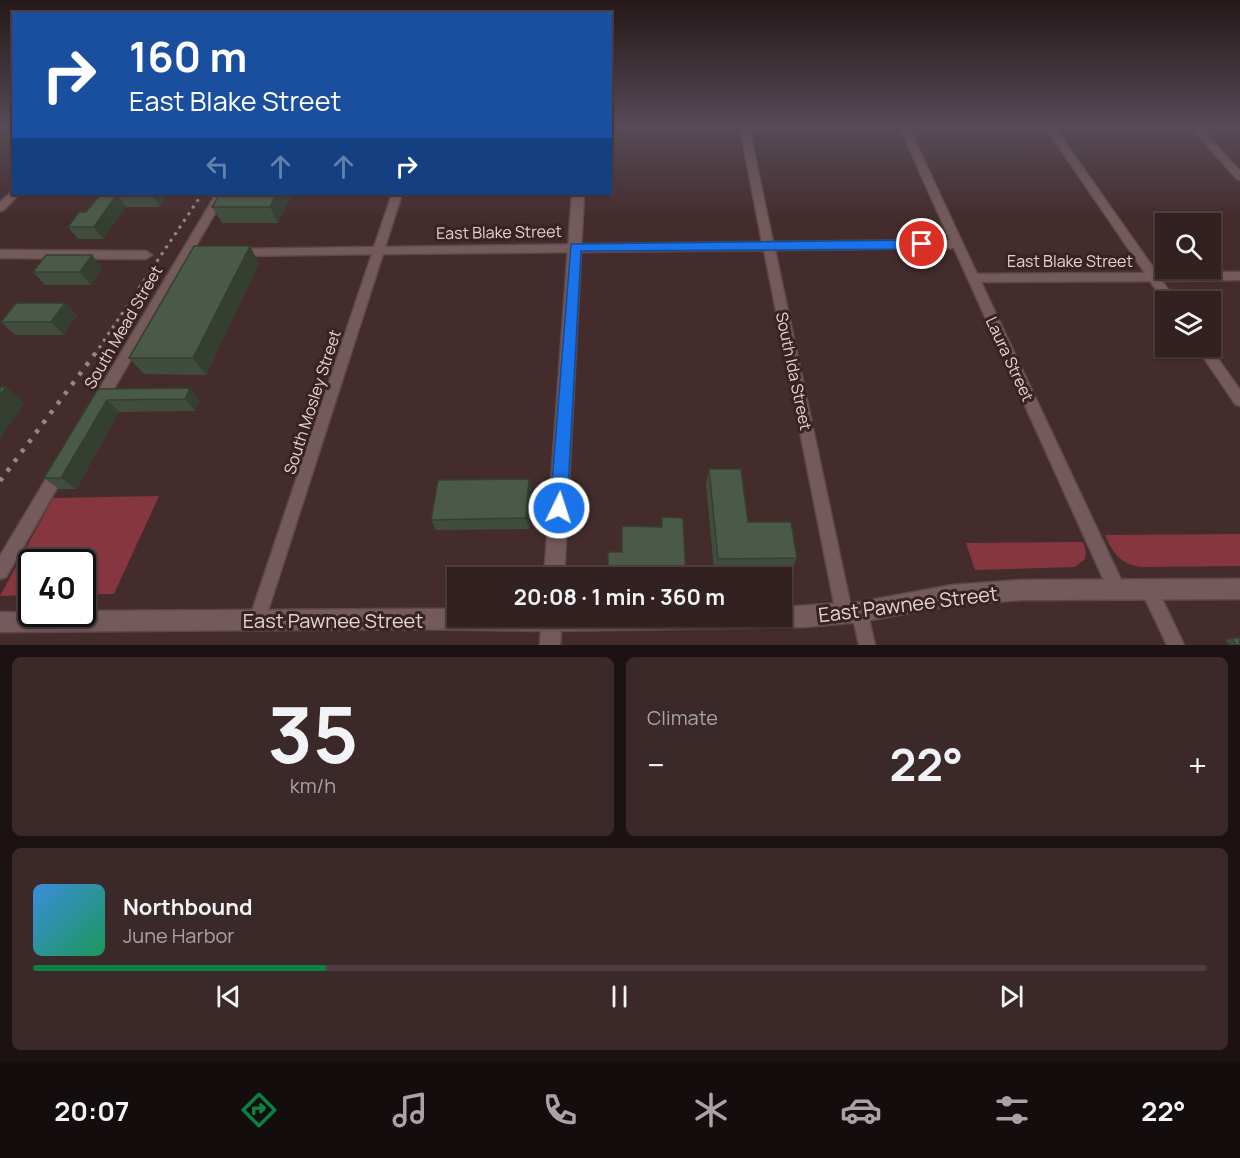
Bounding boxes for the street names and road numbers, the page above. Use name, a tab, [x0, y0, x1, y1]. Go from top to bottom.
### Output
street label: East Blake Street	[436, 220, 562, 244]
street label: East Blake Street	[1007, 250, 1133, 272]
street label: South Mead Street	[79, 261, 167, 393]
street label: South Ida Street	[771, 310, 817, 432]
street label: Laura Street	[981, 313, 1039, 405]
street label: South Mosley Street	[278, 327, 346, 477]
street label: East Pawnee Street	[817, 580, 999, 628]
street label: East Pawnee Street	[243, 607, 423, 634]

